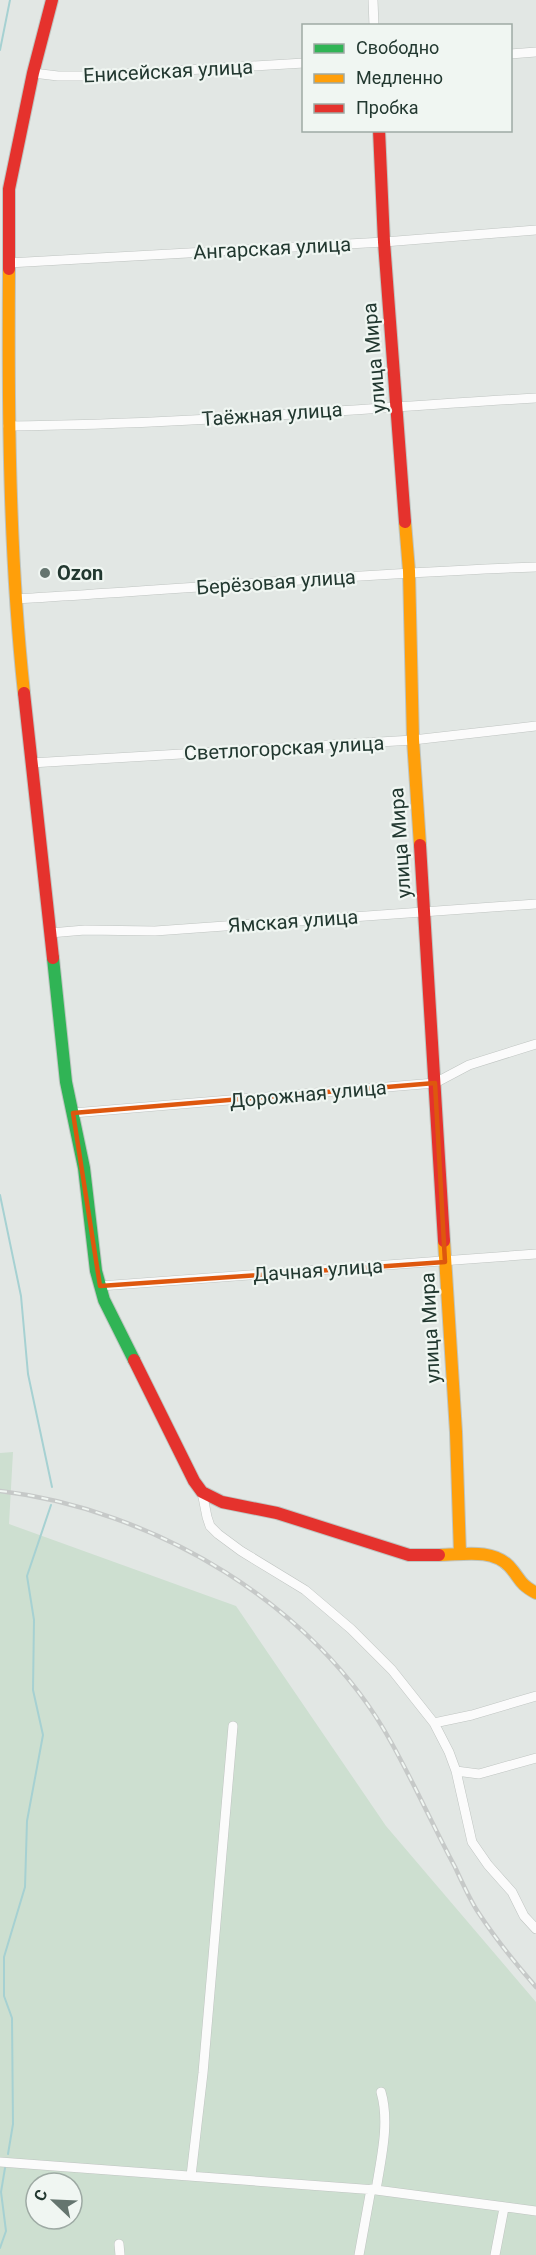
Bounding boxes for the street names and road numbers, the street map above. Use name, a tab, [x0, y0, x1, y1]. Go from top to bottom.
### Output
street label: Енисейская улица	[82, 55, 254, 87]
street label: Ангарская улица	[192, 232, 352, 264]
street label: улица Мира	[357, 302, 391, 414]
street label: Таёжная улица	[201, 397, 343, 431]
street label: Берёзовая улица	[195, 564, 357, 600]
street label: Светлогорская улица	[183, 731, 385, 765]
street label: улица Мира	[384, 787, 416, 899]
street label: Ямская улица	[227, 904, 359, 938]
street label: Дорожная улица	[229, 1075, 387, 1113]
street label: Дачная улица	[252, 1253, 384, 1287]
street label: улица Мира	[415, 1272, 445, 1384]

